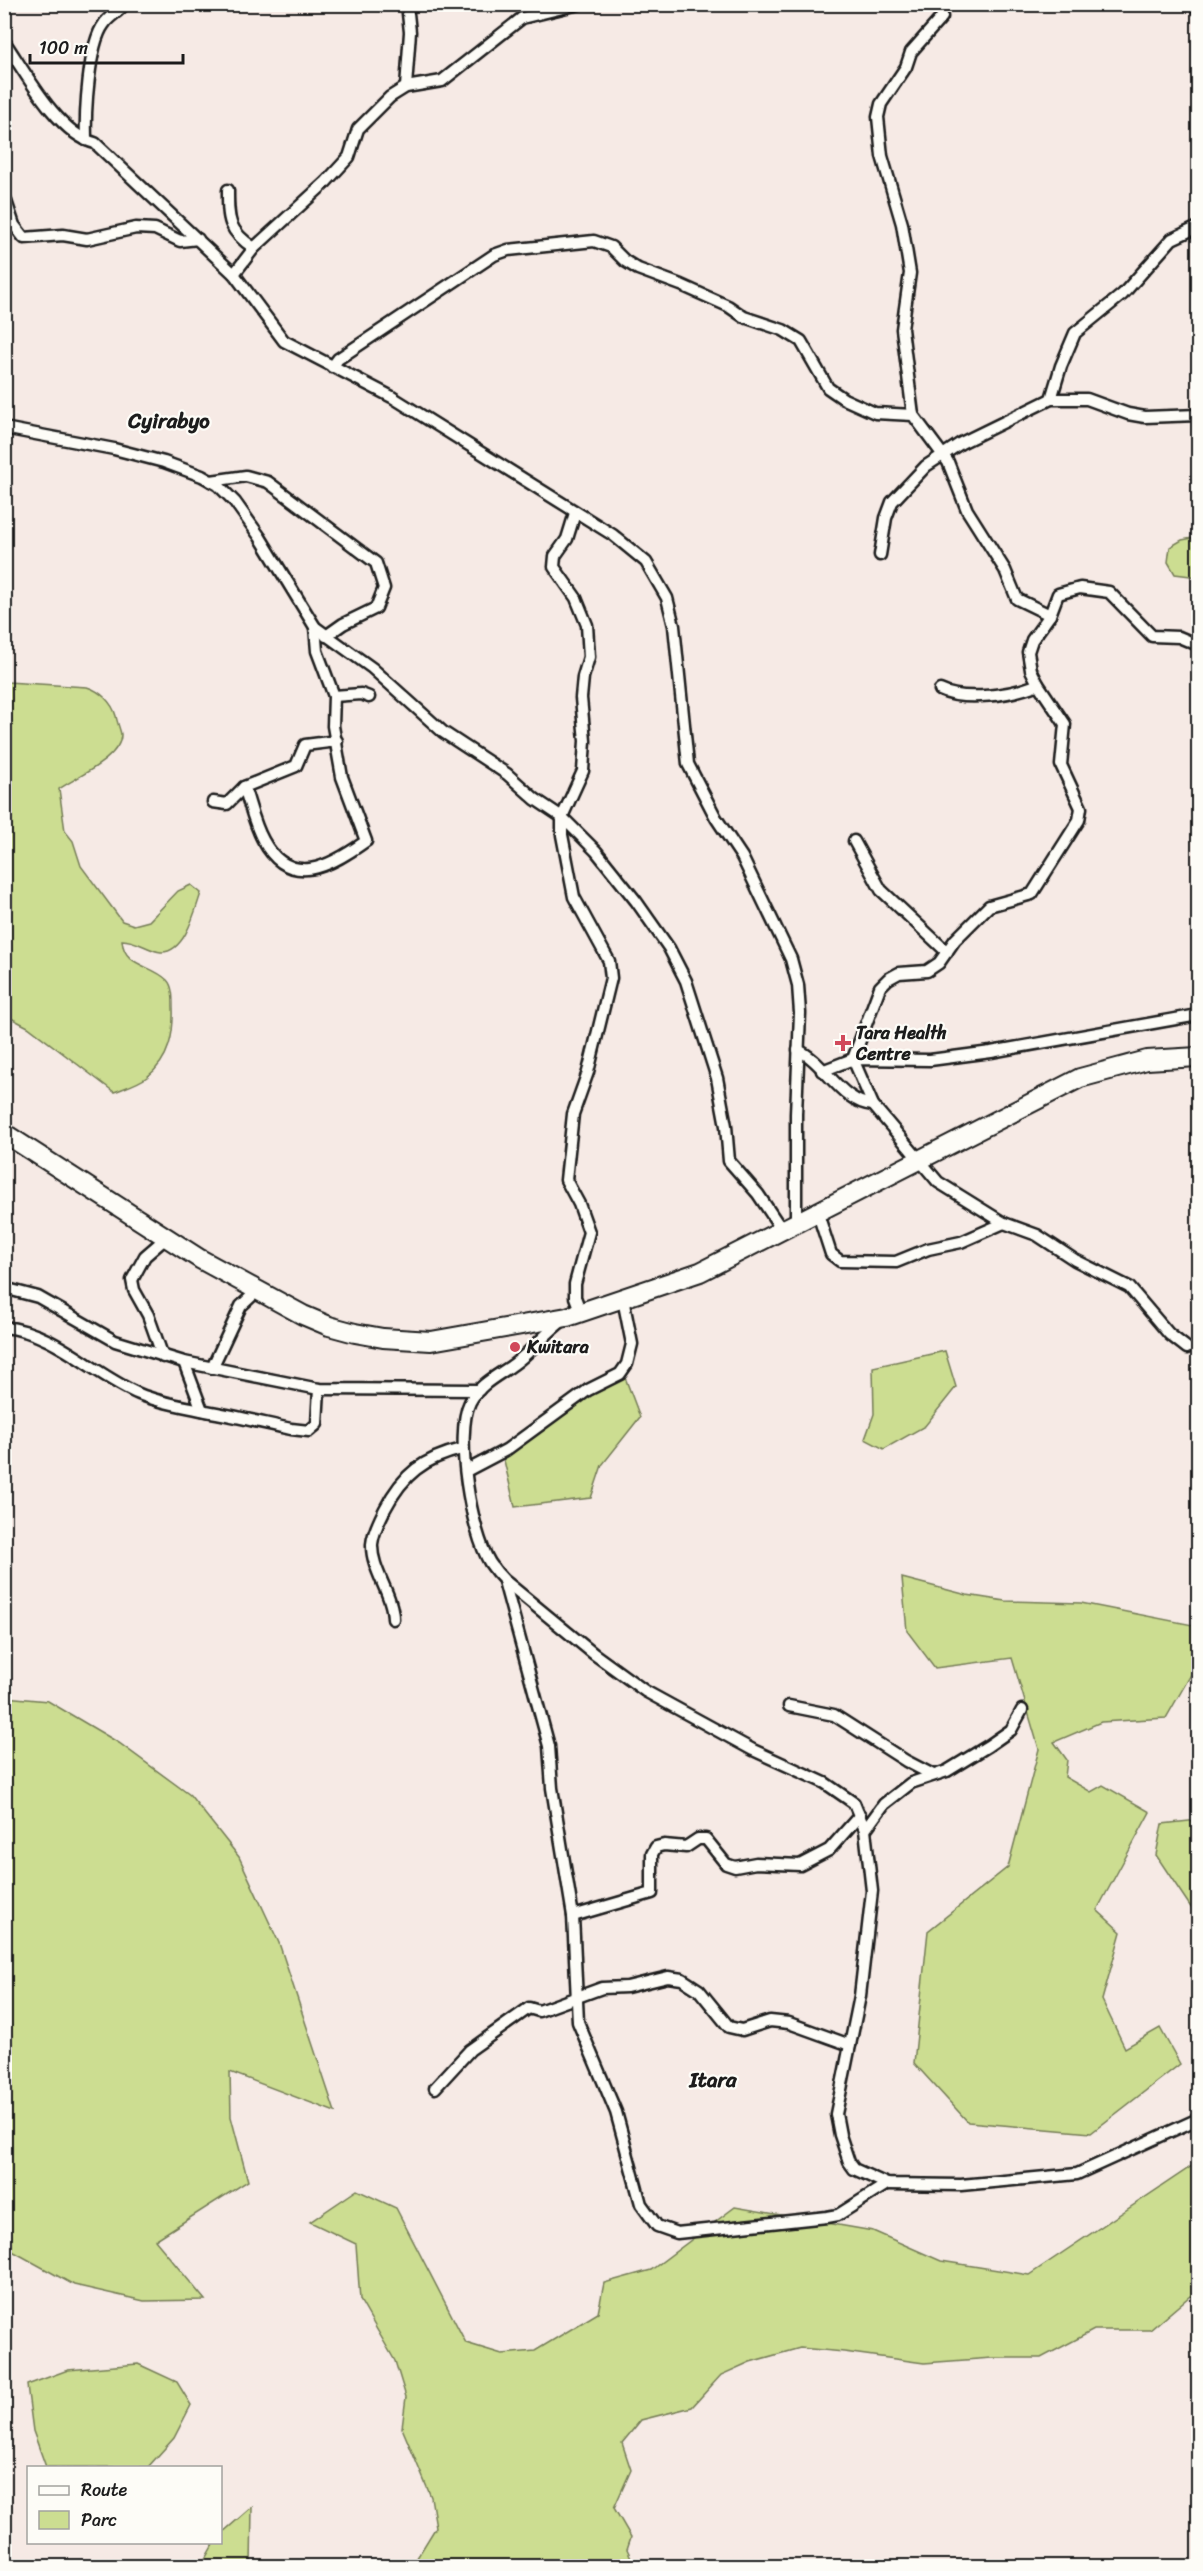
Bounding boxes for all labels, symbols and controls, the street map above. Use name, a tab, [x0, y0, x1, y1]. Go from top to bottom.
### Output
scale bar	[30, 27, 183, 65]
text: 100 m	[39, 32, 88, 64]
district label: Cyirabyo	[127, 402, 210, 440]
place label: Tara Health Centre	[855, 1017, 947, 1070]
marker: Tara Health Centre	[834, 1034, 852, 1052]
place label: Kwitara	[526, 1331, 590, 1363]
marker: Kwitara	[508, 1340, 522, 1354]
district label: Itara	[688, 2061, 738, 2099]
legend	[27, 2466, 222, 2544]
text: Route	[81, 2474, 128, 2506]
text: Parc	[81, 2504, 117, 2536]

